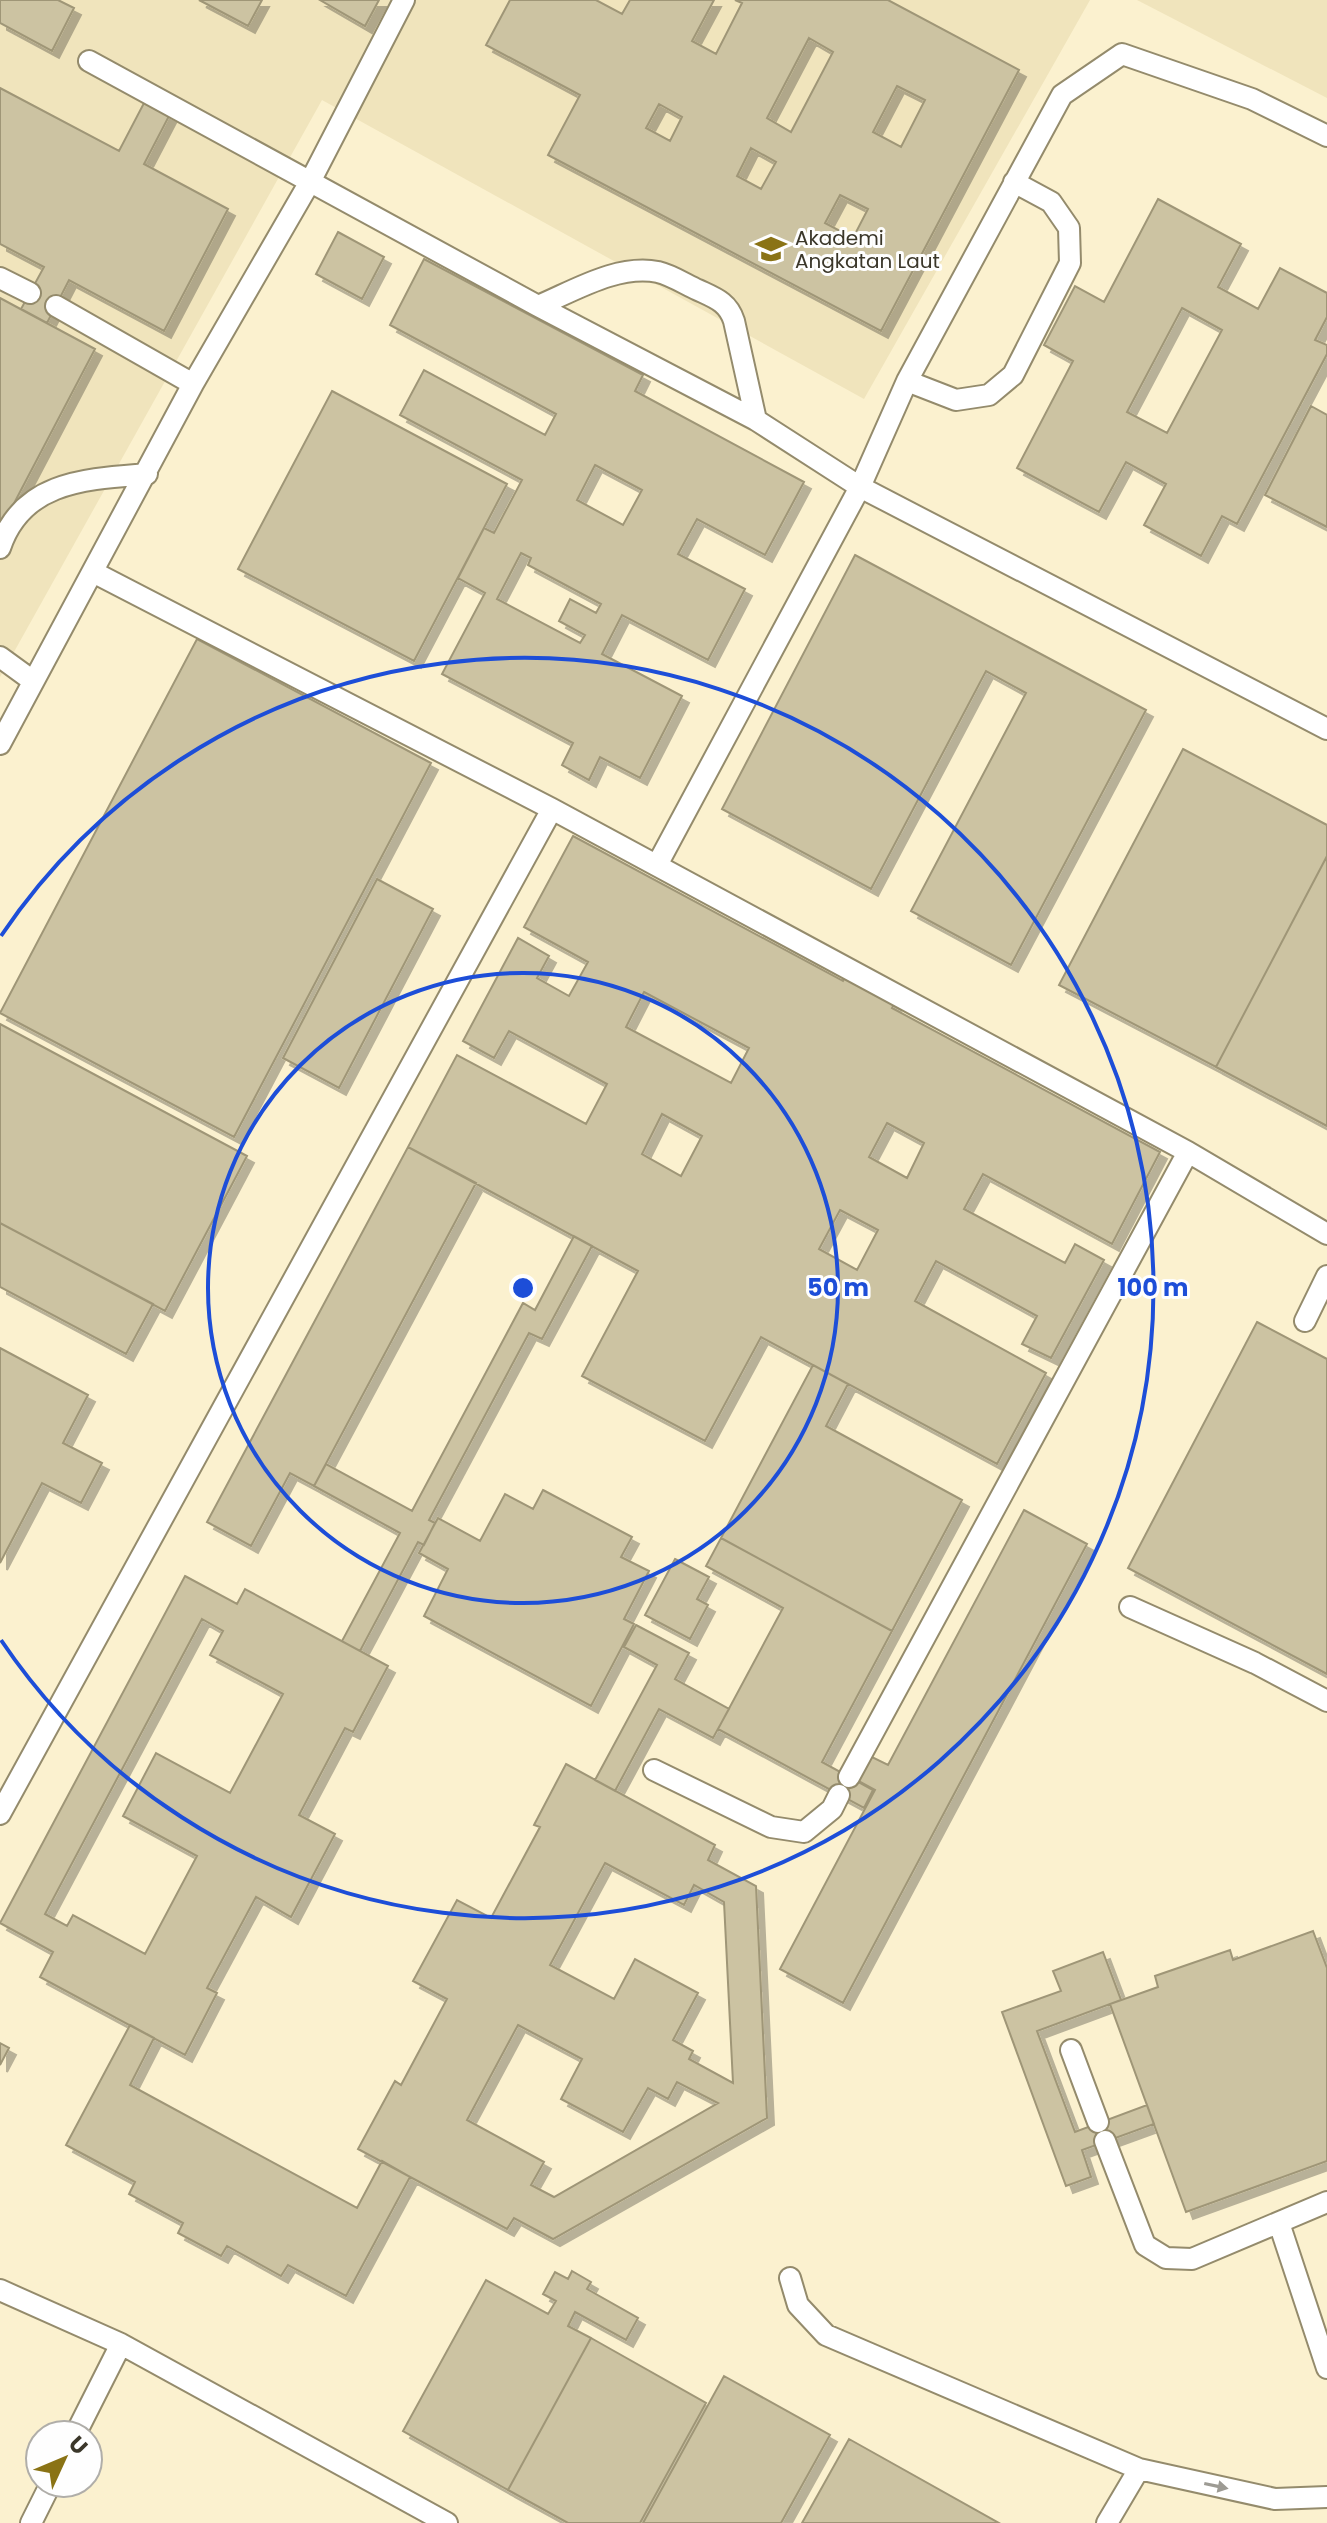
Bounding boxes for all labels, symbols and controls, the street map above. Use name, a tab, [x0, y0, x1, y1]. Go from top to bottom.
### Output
place label: Akademi Angkatan Laut	[795, 224, 940, 275]
school or university icon: Akademi Angkatan Laut	[754, 232, 788, 266]
text: 50 m	[807, 1271, 869, 1304]
text: 100 m	[1118, 1271, 1188, 1304]
centre of rings	[509, 1274, 537, 1302]
north arrow	[24, 2419, 104, 2499]
text: U	[61, 2429, 95, 2462]
one-way arrow	[1203, 2480, 1228, 2493]

